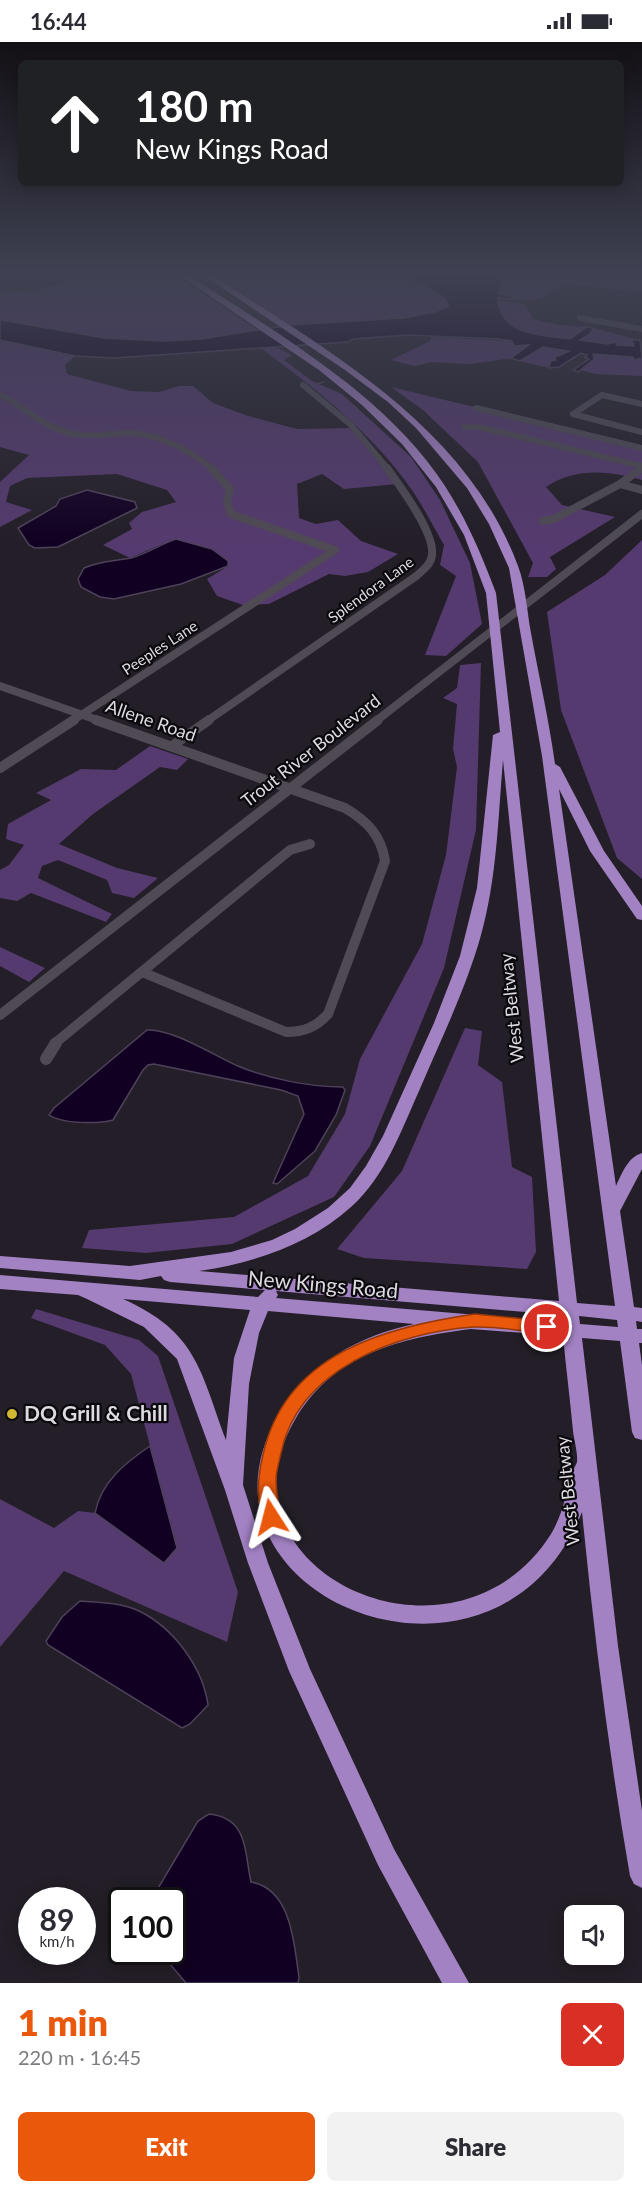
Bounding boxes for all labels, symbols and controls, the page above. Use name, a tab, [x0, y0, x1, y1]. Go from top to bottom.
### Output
text: 16:44	[30, 8, 87, 35]
text: 180 m	[135, 81, 253, 131]
icon: ahead	[36, 84, 114, 162]
text: New Kings Road	[135, 132, 329, 165]
street label: Splendora Lane	[324, 552, 417, 626]
street label: Peeples Lane	[118, 616, 201, 678]
street label: Trout River Boulevard	[236, 689, 384, 811]
street label: Allene Road	[103, 694, 199, 746]
street label: West Beltway	[494, 952, 528, 1064]
street label: New Kings Road	[247, 1264, 399, 1303]
pin	[521, 1301, 572, 1352]
icon: arrive	[530, 1310, 563, 1343]
place label: DQ Grill & Chill	[24, 1400, 168, 1425]
marker: DQ Grill & Chill	[5, 1407, 19, 1421]
street label: West Beltway	[550, 1435, 584, 1547]
position arrow	[239, 1485, 303, 1549]
speed limit sign: 100	[108, 1887, 186, 1965]
text: 89	[40, 1901, 74, 1937]
map controls	[564, 1905, 624, 1965]
button: sound	[564, 1905, 624, 1965]
text: km/h	[39, 1932, 75, 1950]
text: 1 min	[18, 2000, 108, 2044]
button: close	[561, 2003, 624, 2066]
text: 220 m · 16:45	[18, 2045, 141, 2069]
button: Exit	[18, 2112, 315, 2181]
button: Share	[327, 2112, 624, 2181]

